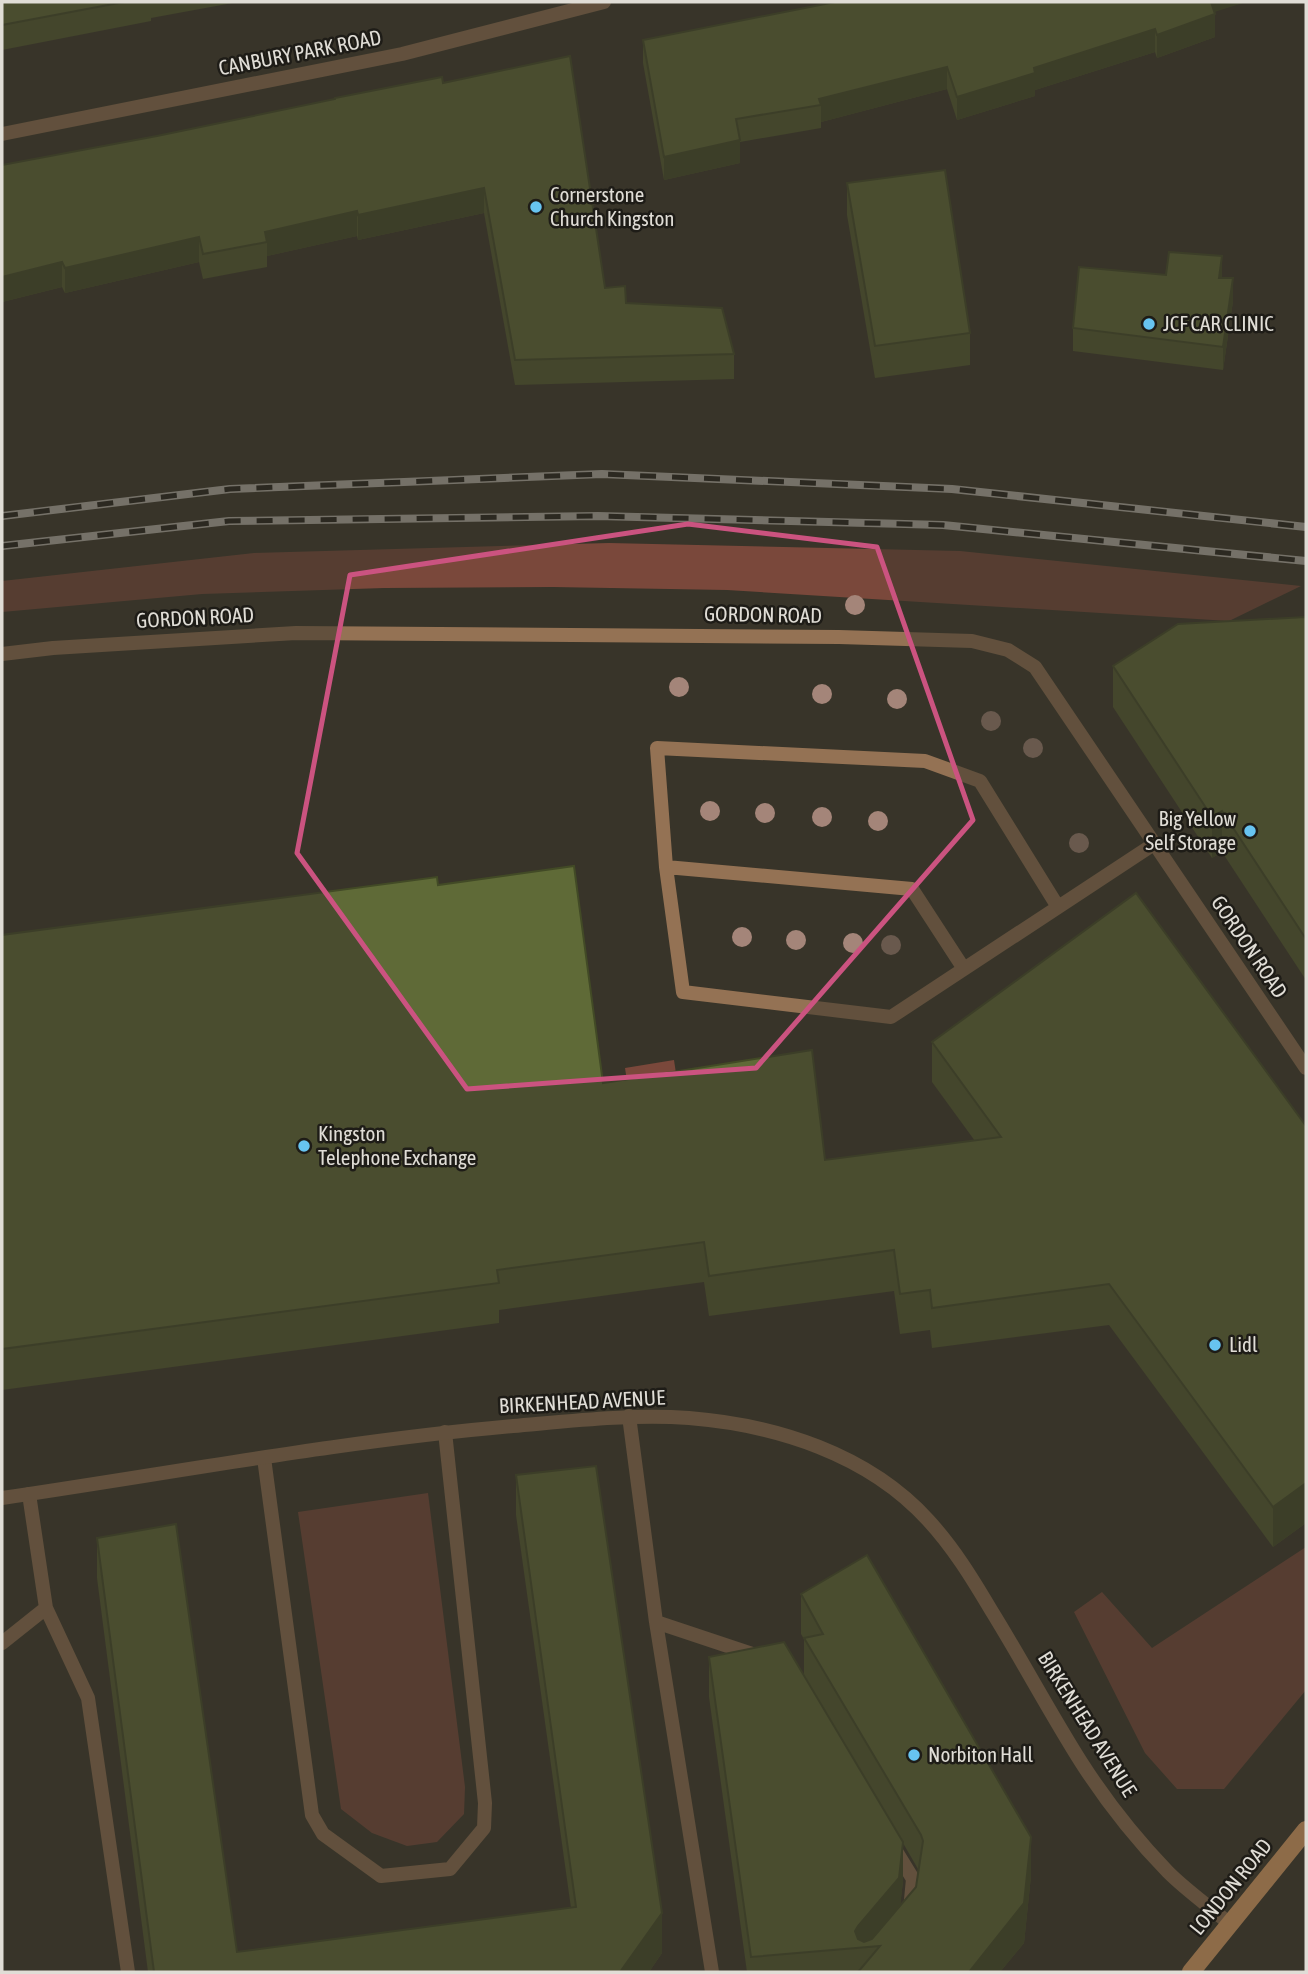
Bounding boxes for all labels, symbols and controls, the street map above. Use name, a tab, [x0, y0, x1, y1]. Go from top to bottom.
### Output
street label: CANBURY PARK ROAD	[217, 24, 383, 80]
place label: Cornerstone Church Kingston	[550, 182, 674, 230]
marker: Cornerstone Church Kingston	[528, 199, 544, 215]
place label: JCF CAR CLINIC	[1163, 311, 1274, 335]
marker: JCF CAR CLINIC	[1141, 316, 1157, 332]
street label: GORDON ROAD	[704, 601, 822, 627]
street label: GORDON ROAD	[136, 602, 254, 632]
place label: Big Yellow Self Storage	[1145, 806, 1236, 854]
marker: Big Yellow Self Storage	[1242, 823, 1258, 839]
street label: GORDON ROAD	[1207, 891, 1293, 1002]
place label: Kingston Telephone Exchange	[318, 1121, 476, 1169]
marker: Kingston Telephone Exchange	[296, 1138, 312, 1154]
place label: Lidl	[1229, 1332, 1258, 1356]
marker: Lidl	[1207, 1337, 1223, 1353]
street label: BIRKENHEAD AVENUE	[498, 1385, 666, 1417]
street label: BIRKENHEAD AVENUE	[1034, 1647, 1142, 1800]
place label: Norbiton Hall	[928, 1742, 1034, 1766]
marker: Norbiton Hall	[906, 1747, 922, 1763]
street label: LONDON ROAD	[1184, 1834, 1276, 1939]

